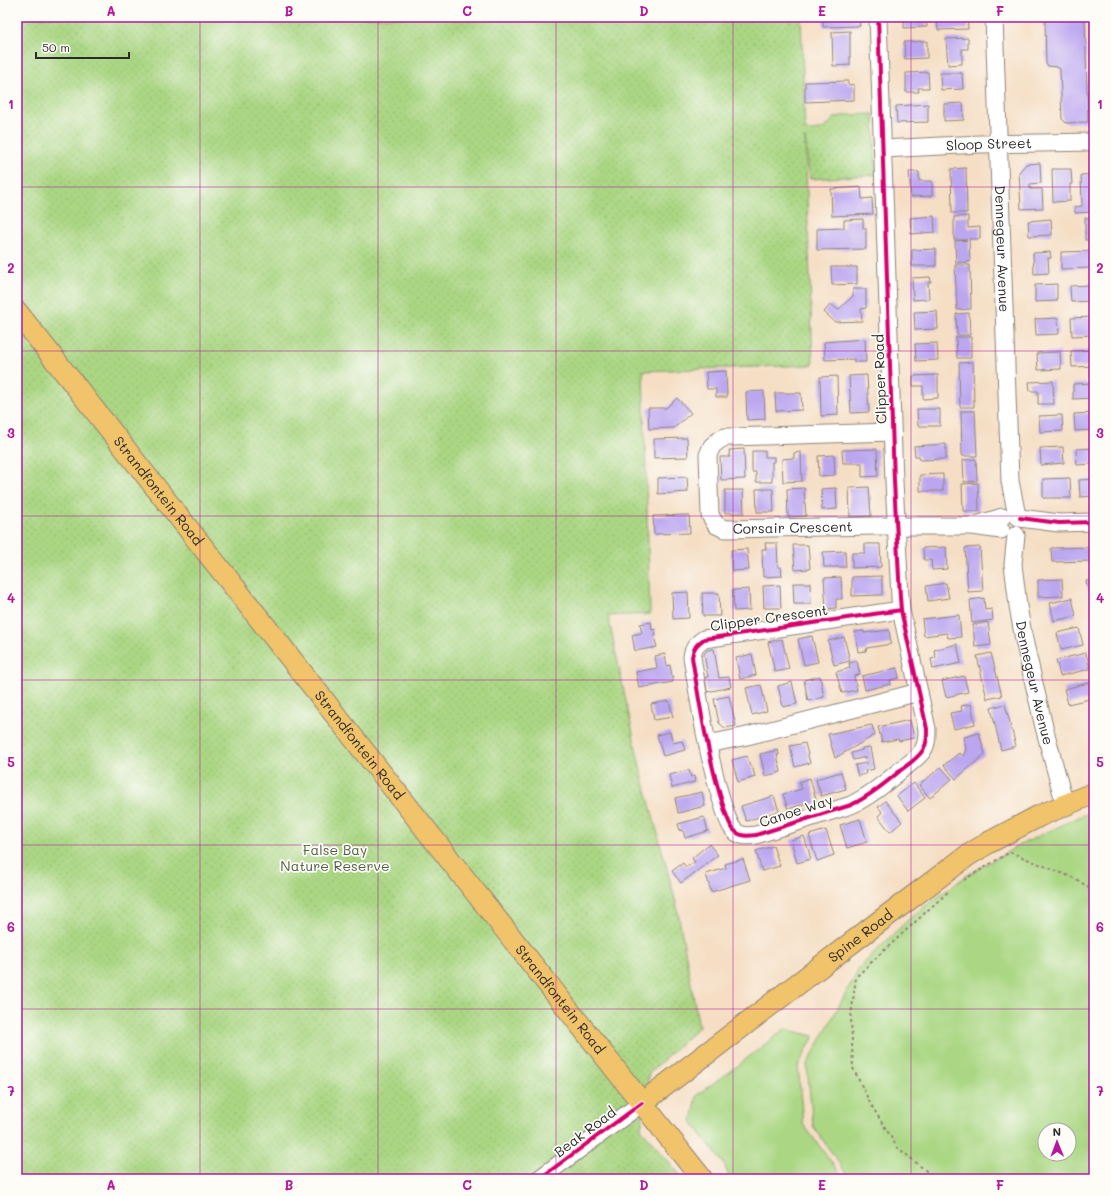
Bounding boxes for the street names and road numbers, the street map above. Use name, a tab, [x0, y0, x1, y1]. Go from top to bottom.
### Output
street label: Sloop Street	[946, 133, 1032, 155]
street label: Dennegeur Avenue	[991, 185, 1014, 313]
street label: Clipper Road	[868, 334, 891, 424]
street label: Strandfontein Road	[110, 432, 208, 549]
street label: Corsair Crescent	[732, 516, 853, 538]
street label: Clipper Crescent	[709, 600, 829, 635]
street label: Dennegeur Avenue	[1012, 619, 1058, 747]
street label: Strandfontein Road	[311, 686, 409, 803]
street label: Canoe Way	[757, 790, 835, 831]
street label: Spine Road	[824, 905, 896, 966]
street label: Strandfontein Road	[511, 940, 610, 1058]
street label: Beak Road	[550, 1102, 620, 1161]

